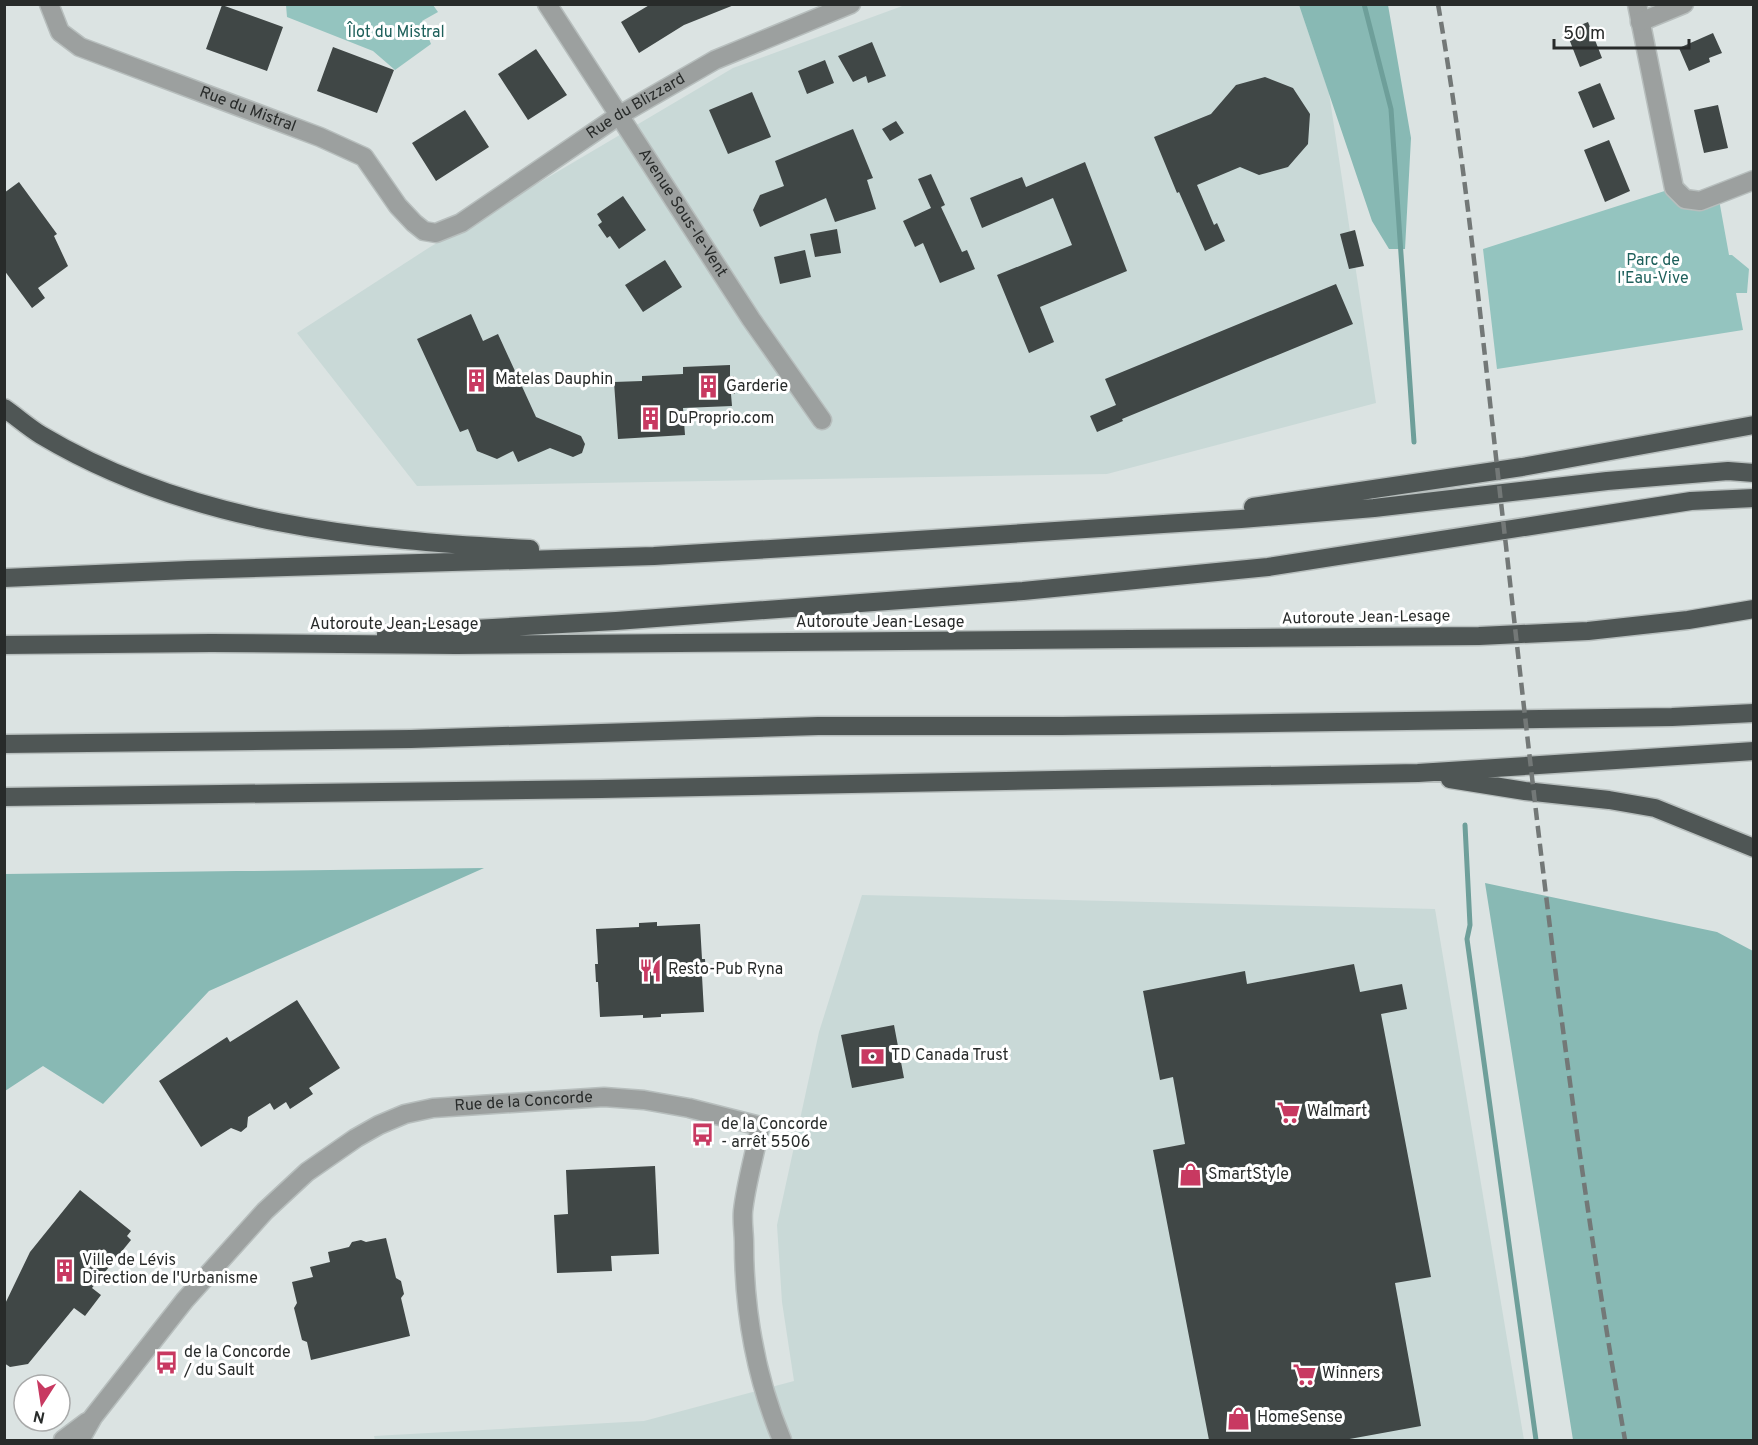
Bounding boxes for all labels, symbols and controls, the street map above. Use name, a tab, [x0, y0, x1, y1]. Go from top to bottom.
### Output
scale bar	[1554, 12, 1689, 50]
park label: Îlot du Mistral	[346, 21, 445, 43]
text: 50 m	[1563, 23, 1605, 46]
street label: Rue du Blizzard	[583, 69, 689, 144]
street label: Rue du Mistral	[196, 83, 299, 137]
street label: Avenue Sous-le-Vent	[633, 145, 731, 281]
park label: Parc de l'Eau-Vive	[1617, 251, 1689, 289]
building icon: Matelas Dauphin	[464, 367, 490, 393]
place label: Matelas Dauphin	[495, 370, 613, 390]
building icon: Garderie	[695, 374, 721, 400]
place label: Garderie	[726, 377, 788, 397]
building icon: DuProprio.com	[637, 406, 663, 432]
place label: DuProprio.com	[668, 409, 774, 429]
street label: Autoroute Jean-Lesage	[1282, 607, 1450, 629]
street label: Autoroute Jean-Lesage	[796, 613, 964, 633]
street label: Autoroute Jean-Lesage	[310, 615, 478, 635]
restaurant icon: Resto-Pub Ryna	[637, 957, 663, 983]
place label: Resto-Pub Ryna	[668, 960, 783, 980]
bank icon: TD Canada Trust	[860, 1043, 886, 1069]
place label: TD Canada Trust	[891, 1046, 1009, 1066]
street label: Rue de la Concorde	[454, 1088, 593, 1117]
supermarket icon: Walmart	[1276, 1099, 1302, 1125]
place label: Walmart	[1307, 1102, 1367, 1122]
place label: de la Concorde - arrêt 5506	[721, 1115, 828, 1153]
bus stop icon: de la Concorde - arrêt 5506	[690, 1121, 716, 1147]
shop icon: SmartStyle	[1177, 1162, 1203, 1188]
place label: SmartStyle	[1208, 1165, 1289, 1185]
place label: Ville de Lévis Direction de l'Urbanisme	[82, 1251, 258, 1289]
building icon: Ville de Lévis Direction de l'Urbanisme	[51, 1257, 77, 1283]
place label: de la Concorde / du Sault	[183, 1343, 291, 1381]
bus stop icon: de la Concorde / du Sault	[153, 1349, 179, 1375]
supermarket icon: Winners	[1291, 1361, 1317, 1387]
place label: Winners	[1322, 1364, 1380, 1384]
north arrow	[12, 1373, 72, 1433]
text: N	[32, 1405, 47, 1427]
shop icon: HomeSense	[1226, 1405, 1252, 1431]
place label: HomeSense	[1257, 1408, 1343, 1428]

